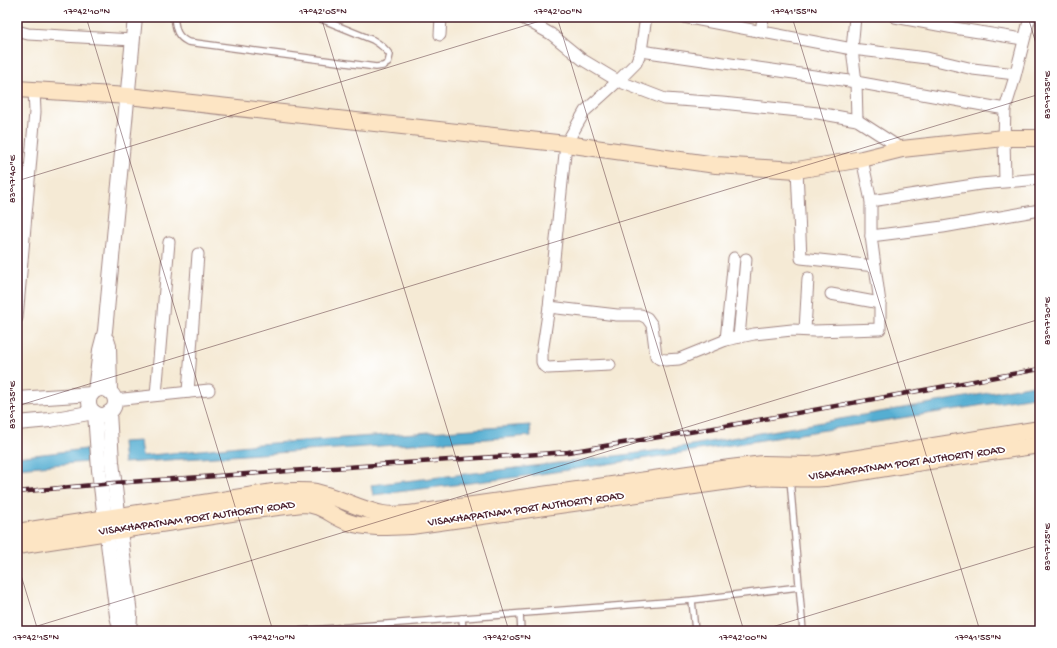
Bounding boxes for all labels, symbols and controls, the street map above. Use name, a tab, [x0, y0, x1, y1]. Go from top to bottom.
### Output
text: 17°42'10"N	[63, 6, 111, 18]
text: 17°42'05"N	[298, 6, 347, 18]
text: 17°42'00"N	[533, 6, 582, 18]
text: 17°41'55"N	[770, 6, 818, 18]
text: 83°17'35"E	[1042, 70, 1054, 119]
text: 83°17'40"E	[7, 154, 19, 203]
text: 83°17'30"E	[1042, 296, 1054, 345]
text: 83°17'35"E	[7, 380, 19, 429]
street label: VISAKHAPATNAM PORT AUTHORITY ROAD	[807, 443, 1006, 485]
street label: VISAKHAPATNAM PORT AUTHORITY ROAD	[426, 489, 625, 531]
street label: VISAKHAPATNAM PORT AUTHORITY ROAD	[97, 498, 296, 540]
text: 83°17'25"E	[1042, 522, 1054, 571]
text: 17°42'15"N	[12, 632, 59, 644]
text: 17°42'10"N	[248, 632, 296, 644]
text: 17°42'05"N	[482, 632, 531, 644]
text: 17°42'00"N	[718, 632, 767, 644]
text: 17°41'55"N	[954, 632, 1002, 644]

